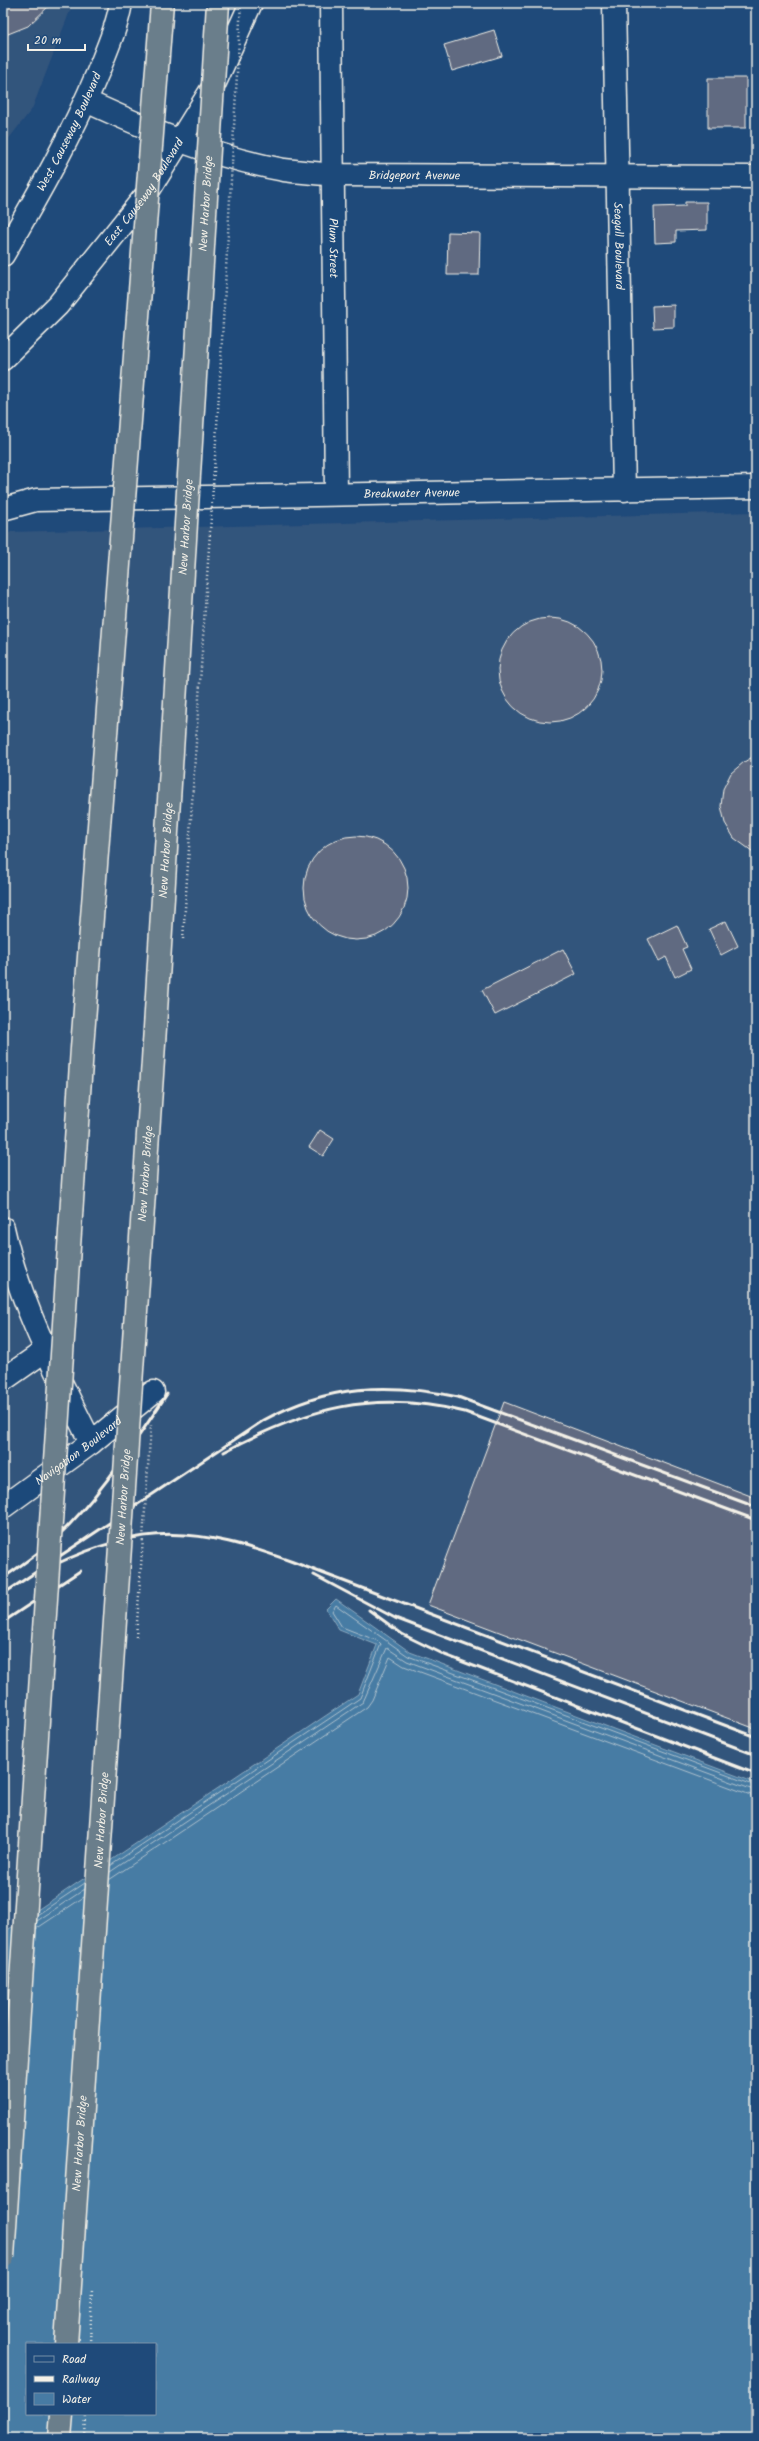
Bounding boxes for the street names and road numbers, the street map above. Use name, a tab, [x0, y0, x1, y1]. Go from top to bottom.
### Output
street label: West Causeway Boulevard	[32, 68, 107, 195]
street label: East Causeway Boulevard	[99, 134, 189, 250]
street label: New Harbor Bridge	[193, 154, 218, 252]
street label: Bridgeport Avenue	[369, 166, 461, 185]
street label: Seagull Boulevard	[609, 202, 629, 291]
street label: Plum Street	[324, 218, 343, 278]
street label: New Harbor Bridge	[173, 478, 198, 576]
street label: Breakwater Avenue	[363, 483, 461, 504]
street label: New Harbor Bridge	[153, 801, 178, 899]
street label: New Harbor Bridge	[133, 1124, 158, 1222]
street label: Navigation Boulevard	[31, 1411, 127, 1490]
street label: New Harbor Bridge	[111, 1448, 136, 1546]
street label: New Harbor Bridge	[89, 1771, 114, 1869]
street label: New Harbor Bridge	[67, 2094, 92, 2192]

